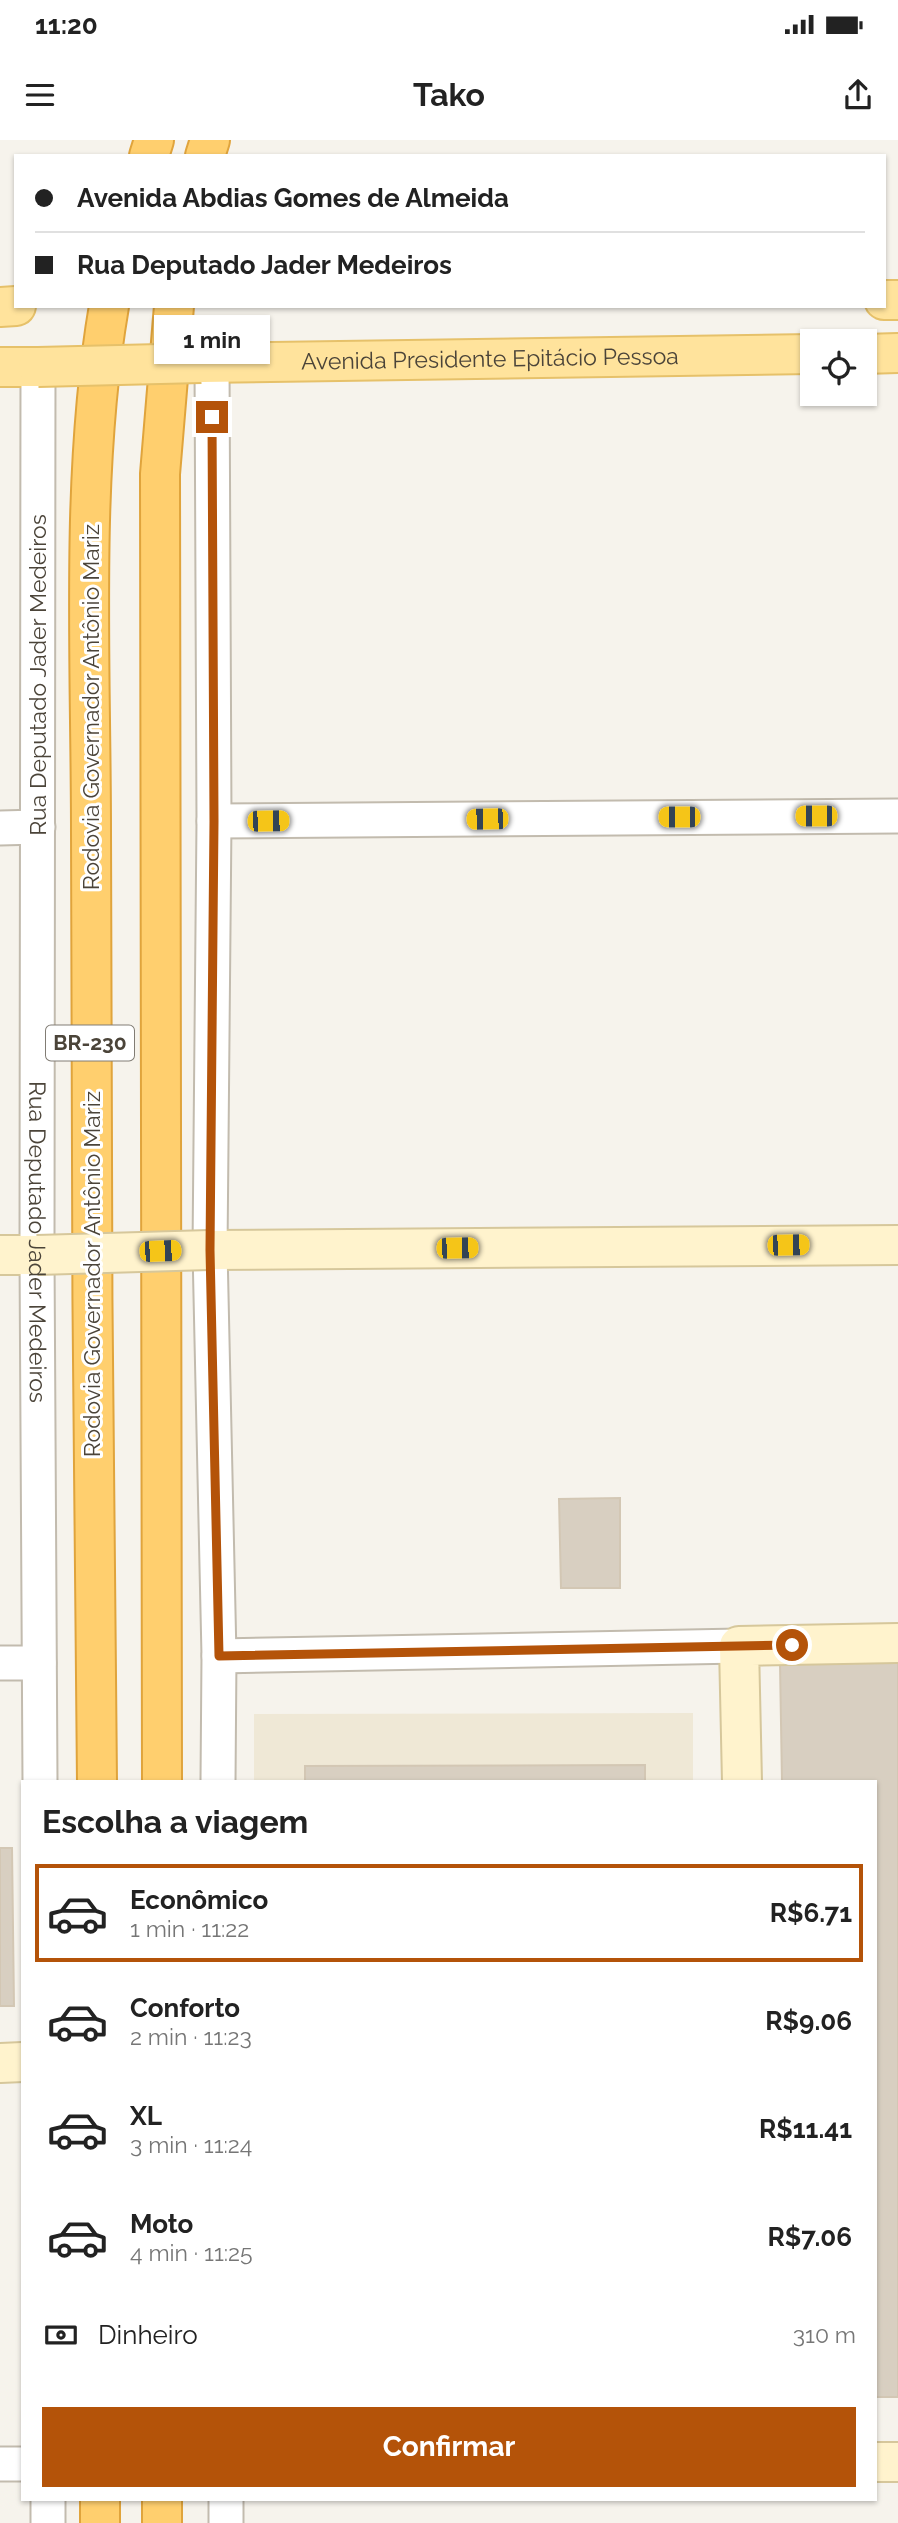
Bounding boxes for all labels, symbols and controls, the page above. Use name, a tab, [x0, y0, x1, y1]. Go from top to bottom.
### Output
text: 11:20	[35, 10, 98, 40]
icon: menu	[21, 76, 59, 114]
text: Tako	[413, 76, 485, 113]
icon: share	[839, 76, 877, 114]
text: Avenida Abdias Gomes de Almeida	[77, 183, 509, 213]
text: Rua Deputado Jader Medeiros	[77, 250, 452, 280]
callout: 1 min	[154, 316, 270, 364]
text: 1 min	[183, 326, 241, 353]
map controls	[800, 329, 877, 406]
button: locate	[800, 329, 877, 406]
street label: Avenida Presidente Epitácio Pessoa	[301, 342, 679, 375]
route end	[196, 401, 228, 433]
street label: Rua Deputado Jader Medeiros	[24, 514, 51, 836]
street label: Rodovia Governador Antônio Mariz	[77, 524, 104, 890]
car	[796, 806, 838, 827]
car	[659, 807, 701, 828]
car	[466, 808, 509, 830]
car	[247, 810, 290, 832]
road number: BR-230	[46, 1026, 134, 1060]
street label: Rua Deputado Jader Medeiros	[24, 1081, 52, 1403]
street label: Rodovia Governador Antônio Mariz	[78, 1091, 105, 1457]
car	[767, 1234, 810, 1256]
car	[436, 1237, 479, 1259]
car	[139, 1240, 182, 1262]
route start	[776, 1629, 808, 1661]
text: Escolha a viagem	[42, 1803, 308, 1840]
icon: car	[46, 1882, 109, 1945]
text: Econômico	[130, 1885, 268, 1915]
text: R$6.71	[770, 1898, 852, 1928]
text: 1 min · 11:22	[130, 1915, 249, 1942]
icon: car	[46, 1990, 109, 2053]
text: Conforto	[130, 1993, 240, 2023]
text: R$9.06	[765, 2006, 852, 2036]
text: 2 min · 11:23	[130, 2023, 252, 2050]
icon: car	[46, 2098, 109, 2161]
text: XL	[130, 2101, 162, 2131]
text: R$11.41	[759, 2114, 852, 2144]
text: 3 min · 11:24	[130, 2131, 252, 2158]
icon: car	[46, 2206, 109, 2269]
text: Moto	[130, 2209, 193, 2239]
text: R$7.06	[767, 2222, 852, 2252]
text: 4 min · 11:25	[130, 2239, 253, 2266]
icon: cash	[42, 2316, 80, 2354]
text: Dinheiro	[98, 2320, 198, 2350]
text: 310 m	[793, 2321, 856, 2348]
button: Confirmar	[42, 2407, 856, 2487]

